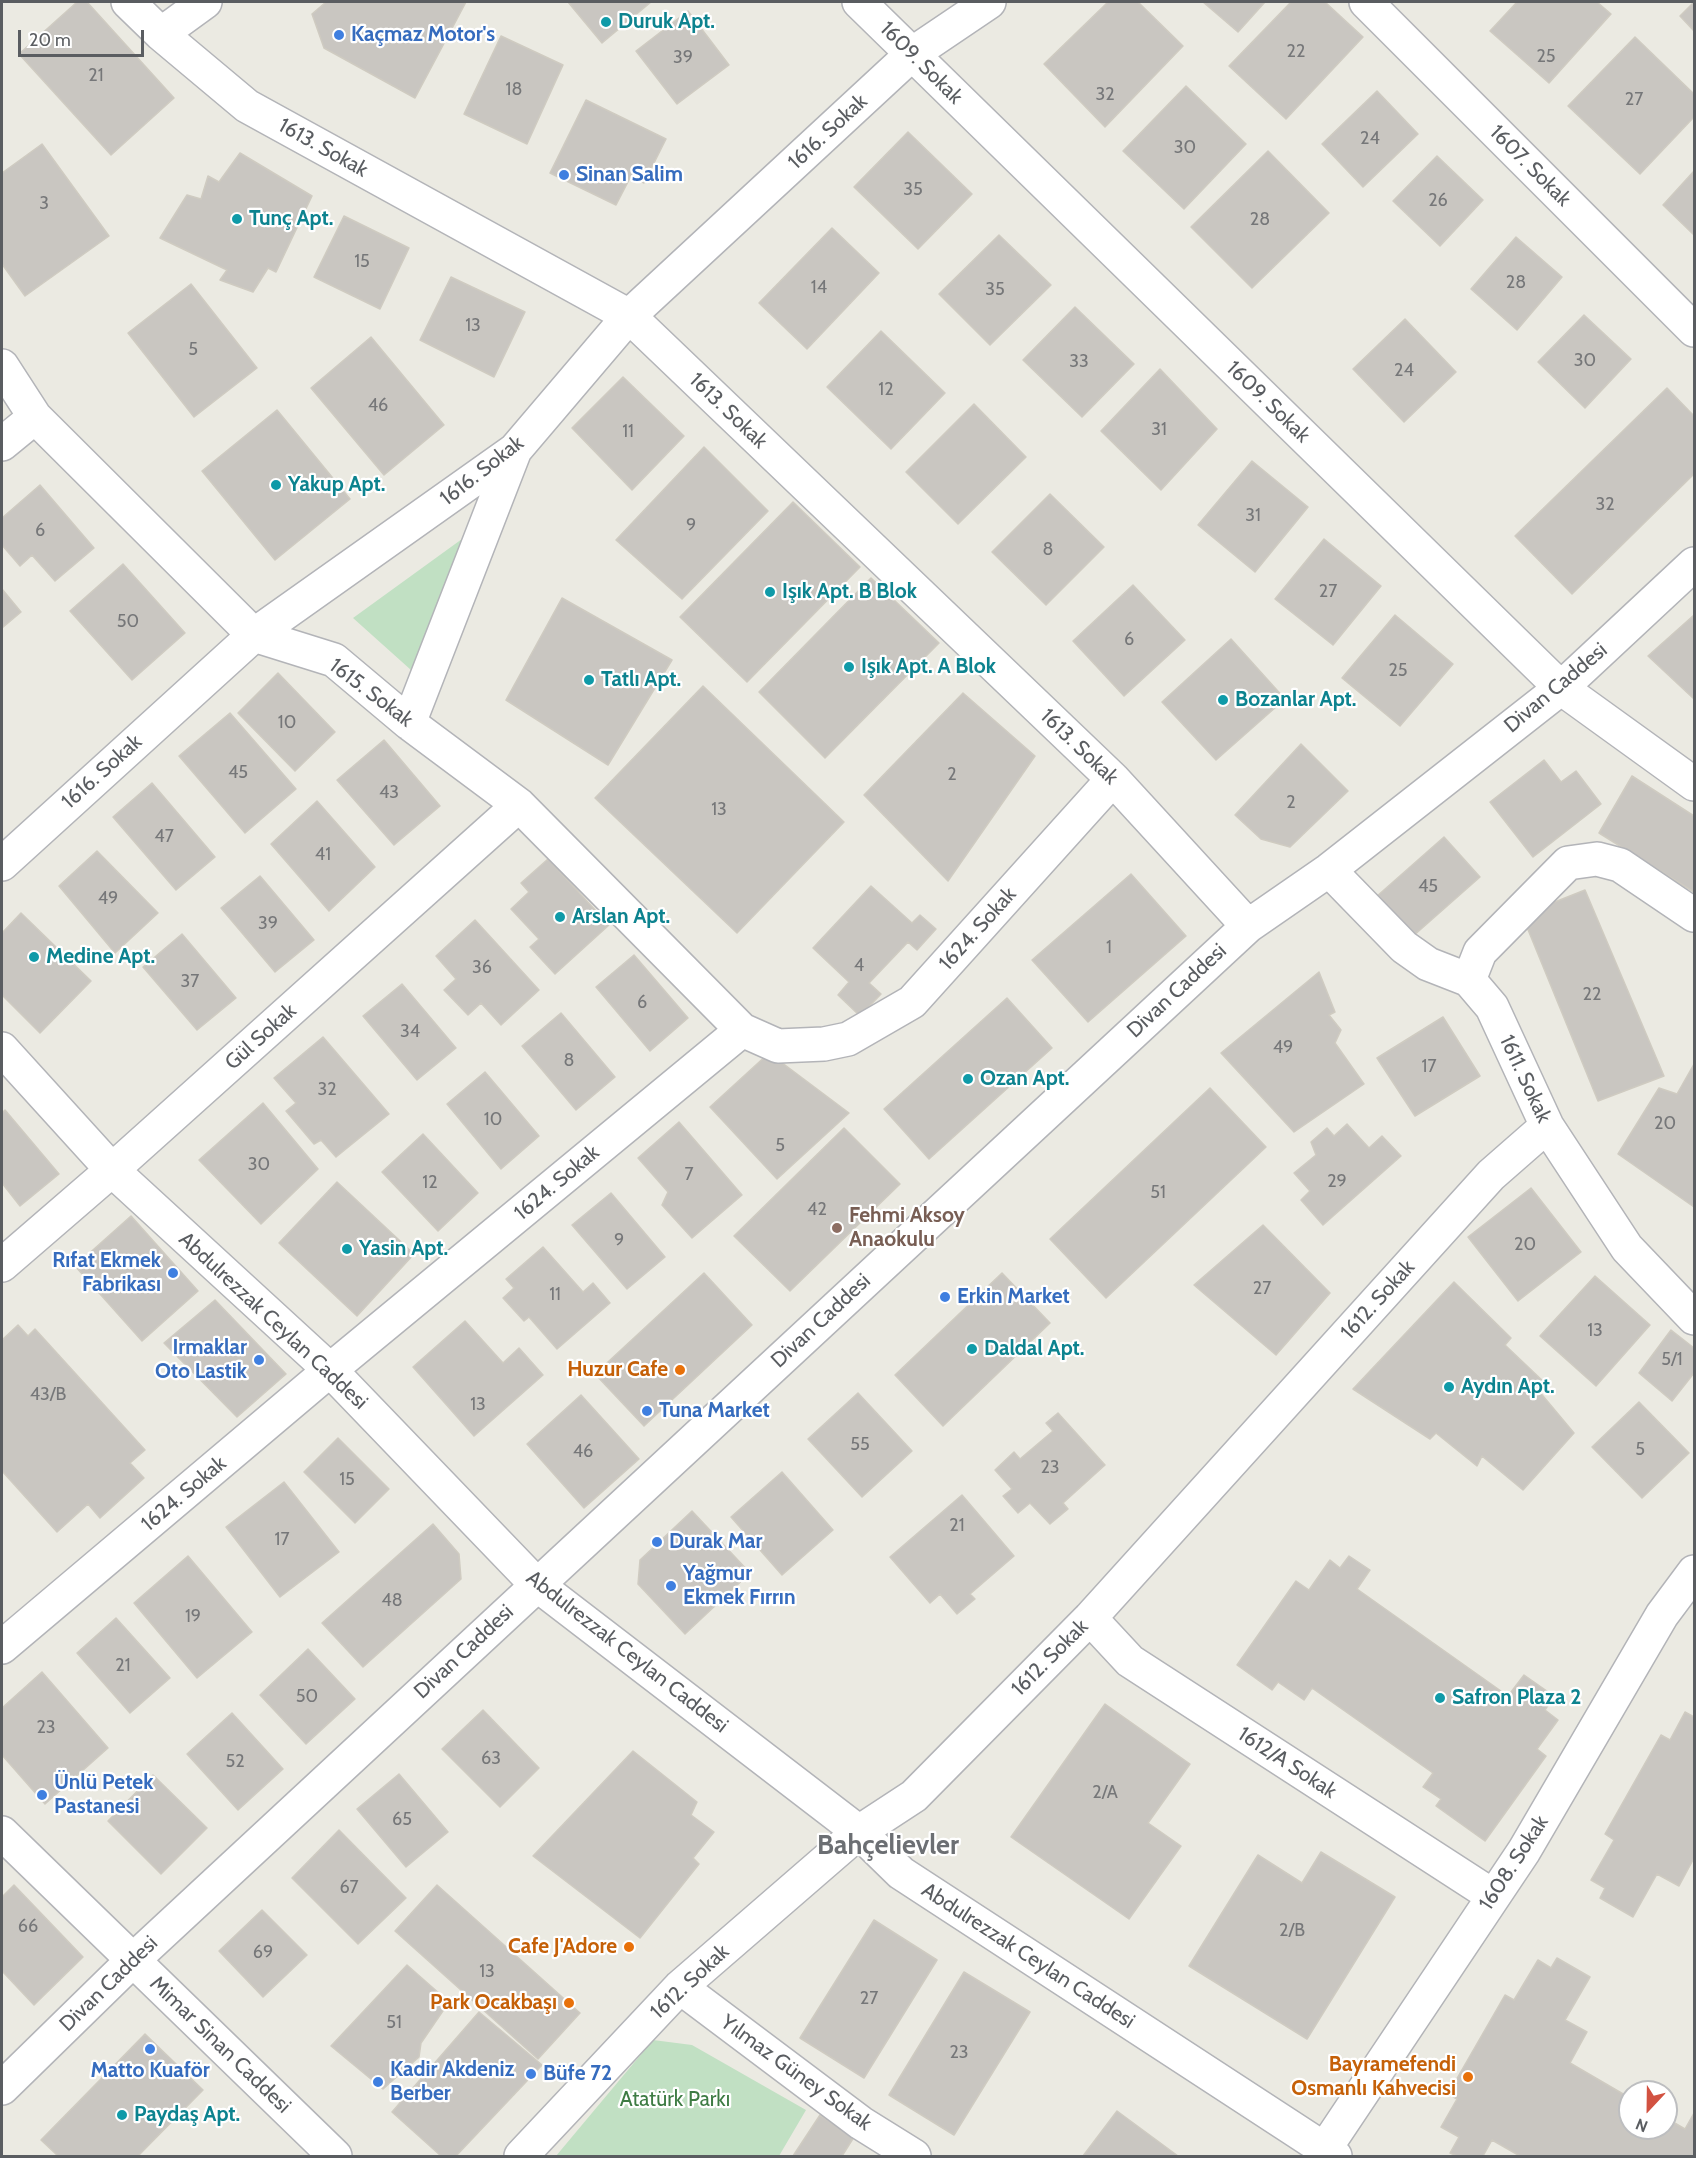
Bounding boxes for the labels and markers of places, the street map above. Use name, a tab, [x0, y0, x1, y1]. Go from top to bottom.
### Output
place label: Duruk Apt.	[618, 9, 715, 35]
marker: Duruk Apt.	[599, 15, 613, 29]
place label: Kaçmaz Motor's	[351, 22, 495, 48]
marker: Kaçmaz Motor's	[332, 28, 346, 42]
place label: Sinan Salim	[576, 162, 683, 188]
marker: Sinan Salim	[557, 168, 571, 182]
place label: Tunç Apt.	[249, 206, 333, 232]
marker: Tunç Apt.	[230, 212, 244, 226]
place label: Yakup Apt.	[288, 472, 385, 498]
marker: Yakup Apt.	[269, 478, 283, 492]
place label: Işık Apt. B Blok	[782, 579, 917, 605]
marker: Işık Apt. B Blok	[763, 585, 777, 599]
place label: Işık Apt. A Blok	[861, 654, 996, 680]
marker: Işık Apt. A Blok	[842, 660, 856, 674]
place label: Tatlı Apt.	[601, 667, 681, 693]
marker: Tatlı Apt.	[582, 673, 596, 687]
place label: Bozanlar Apt.	[1235, 687, 1356, 713]
marker: Bozanlar Apt.	[1216, 693, 1230, 707]
place label: Arslan Apt.	[572, 904, 670, 930]
marker: Arslan Apt.	[553, 910, 567, 924]
place label: Medine Apt.	[46, 944, 155, 970]
marker: Medine Apt.	[27, 950, 41, 964]
place label: Ozan Apt.	[980, 1066, 1069, 1092]
marker: Ozan Apt.	[961, 1072, 975, 1086]
place label: Fehmi Aksoy Anaokulu	[849, 1203, 965, 1253]
marker: Fehmi Aksoy Anaokulu	[830, 1221, 844, 1235]
place label: Yasin Apt.	[359, 1236, 448, 1262]
marker: Yasin Apt.	[340, 1242, 354, 1256]
place label: Rıfat Ekmek Fabrikası	[52, 1248, 161, 1298]
marker: Rıfat Ekmek Fabrikası	[166, 1266, 180, 1280]
place label: Erkin Market	[957, 1284, 1070, 1310]
marker: Erkin Market	[938, 1290, 952, 1304]
place label: Irmaklar Oto Lastik	[155, 1335, 247, 1385]
place label: Daldal Apt.	[984, 1336, 1084, 1362]
marker: Daldal Apt.	[965, 1342, 979, 1356]
marker: Irmaklar Oto Lastik	[252, 1353, 266, 1367]
place label: Huzur Cafe	[567, 1357, 668, 1383]
marker: Huzur Cafe	[673, 1363, 687, 1377]
place label: Aydın Apt.	[1461, 1374, 1555, 1400]
marker: Aydın Apt.	[1442, 1380, 1456, 1394]
place label: Tuna Market	[659, 1398, 770, 1424]
marker: Tuna Market	[640, 1404, 654, 1418]
place label: Durak Mar	[669, 1529, 763, 1555]
marker: Durak Mar	[650, 1535, 664, 1549]
place label: Yağmur Ekmek Fırrın	[683, 1561, 795, 1611]
marker: Yağmur Ekmek Fırrın	[664, 1579, 678, 1593]
place label: Safron Plaza 2	[1452, 1685, 1581, 1711]
marker: Safron Plaza 2	[1433, 1691, 1447, 1705]
place label: Ünlü Petek Pastanesi	[54, 1770, 153, 1820]
marker: Ünlü Petek Pastanesi	[35, 1788, 49, 1802]
place label: Cafe J'Adore	[508, 1934, 617, 1960]
marker: Cafe J'Adore	[622, 1940, 636, 1954]
place label: Park Ocakbaşı	[430, 1990, 557, 2016]
marker: Park Ocakbaşı	[562, 1996, 576, 2010]
marker: Matto Kuaför	[143, 2042, 157, 2056]
place label: Bayramefendi Osmanlı Kahvecisi	[1291, 2052, 1456, 2102]
place label: Kadir Akdeniz Berber	[390, 2057, 514, 2107]
place label: Matto Kuaför	[90, 2058, 210, 2084]
place label: Büfe 72	[543, 2061, 612, 2087]
marker: Büfe 72	[524, 2067, 538, 2081]
marker: Bayramefendi Osmanlı Kahvecisi	[1461, 2070, 1475, 2084]
marker: Kadir Akdeniz Berber	[371, 2075, 385, 2089]
place label: Paydaş Apt.	[134, 2102, 240, 2128]
marker: Paydaş Apt.	[115, 2108, 129, 2122]

